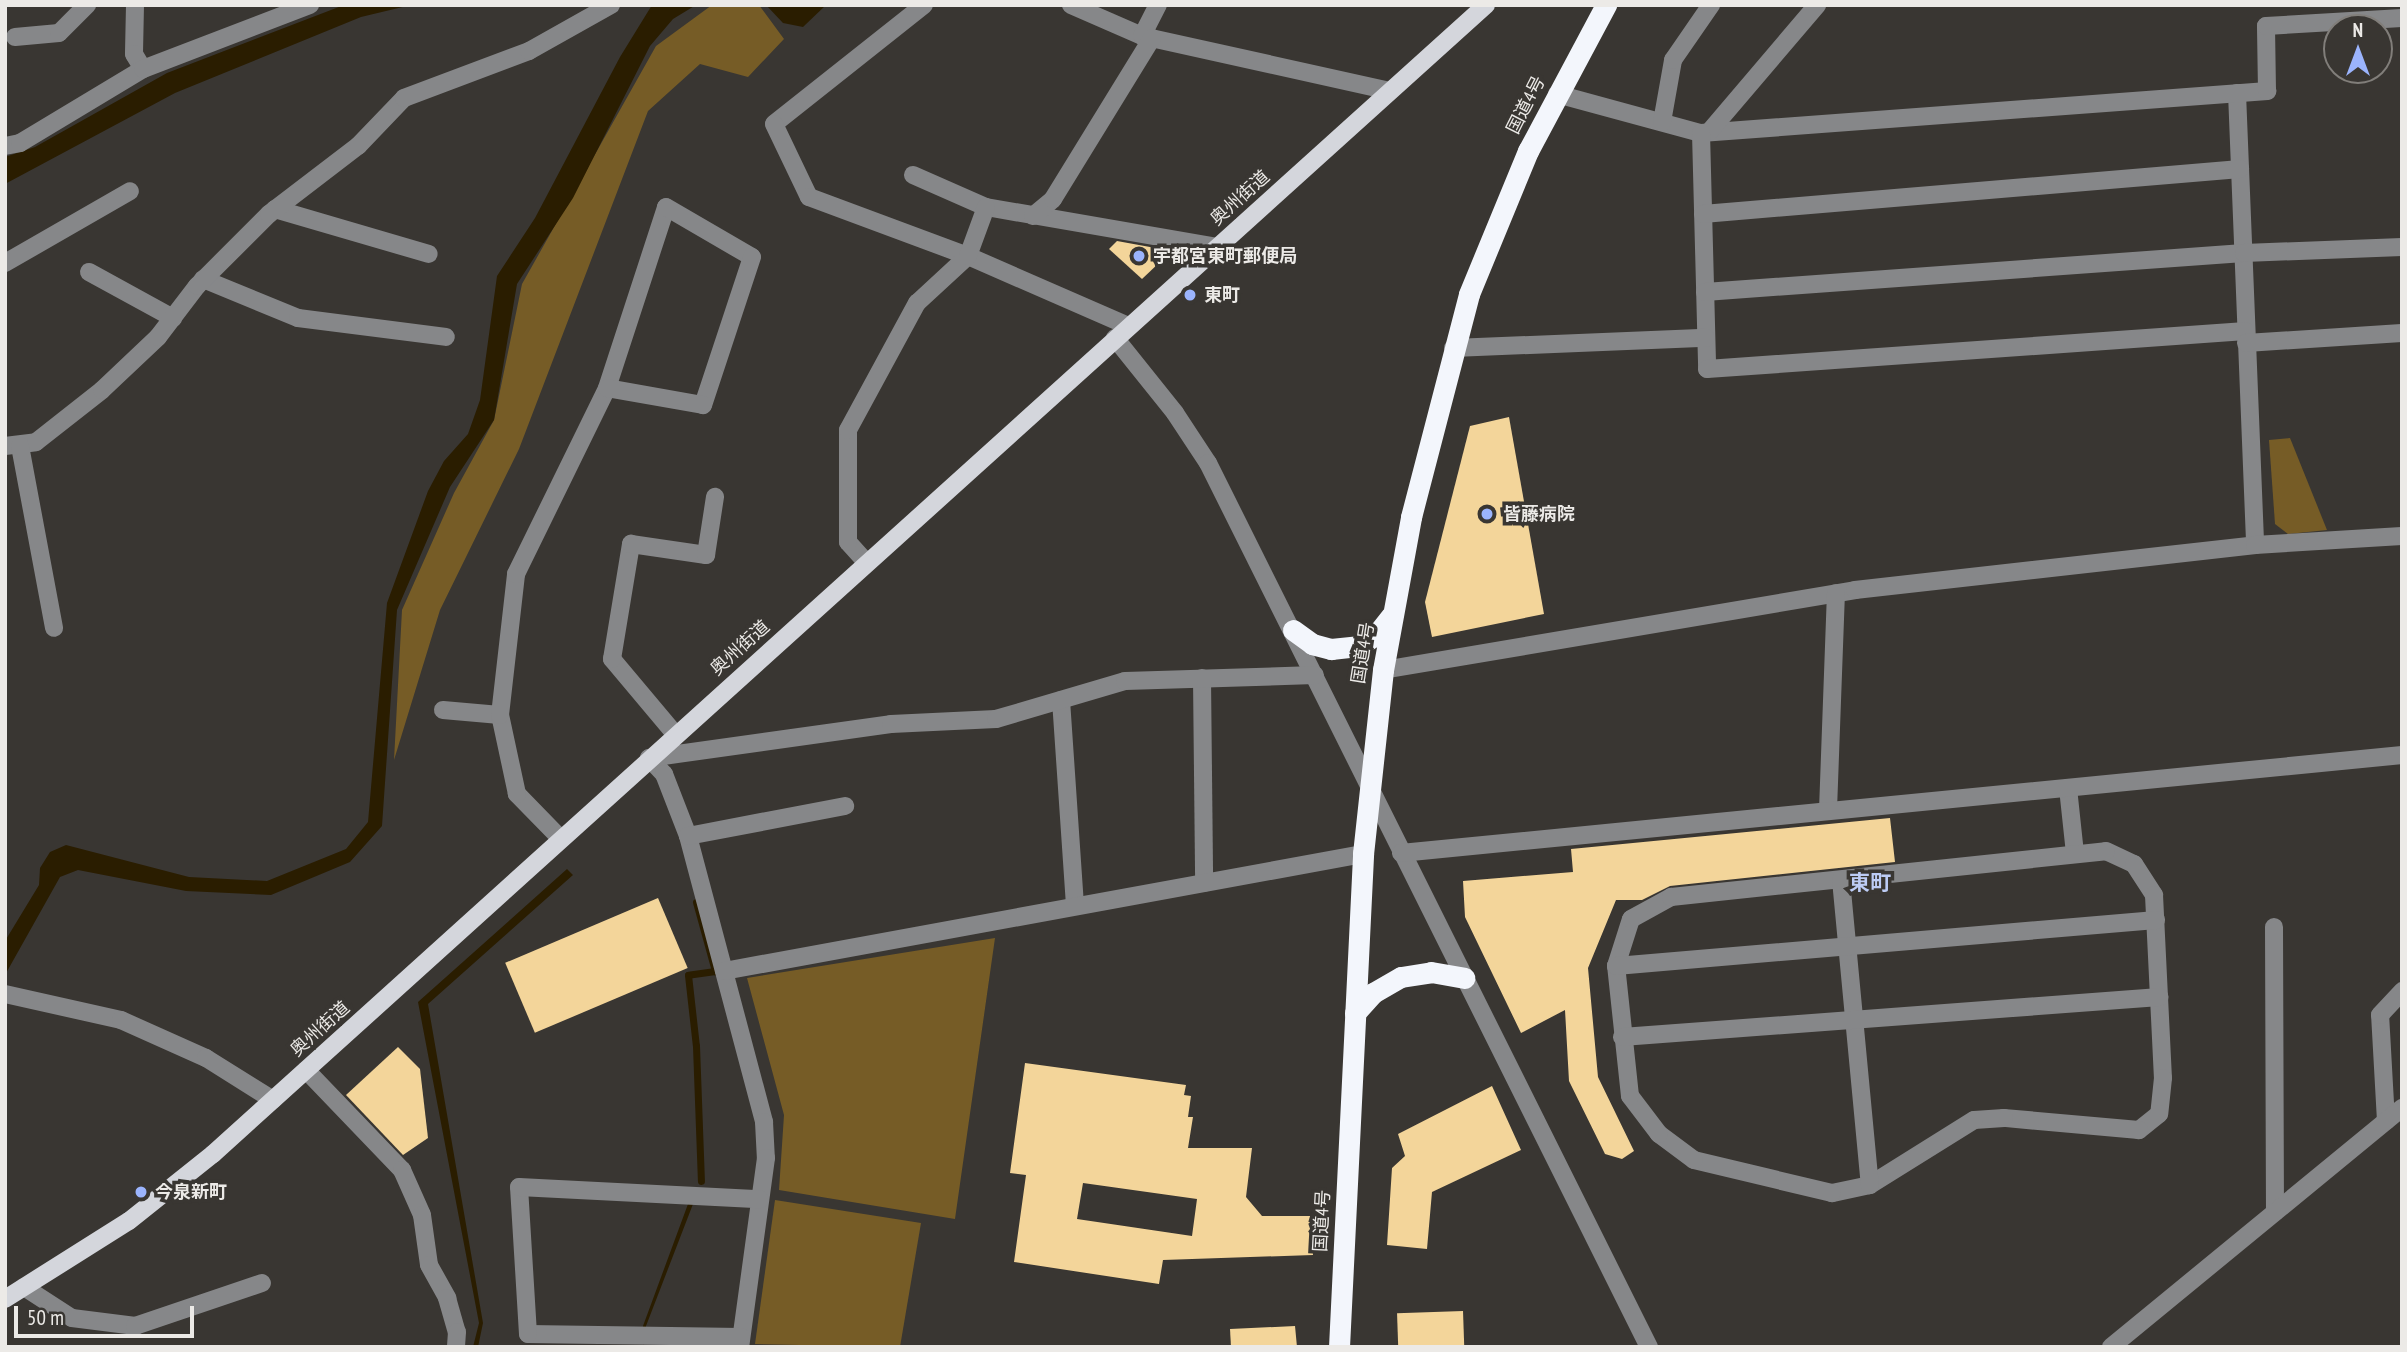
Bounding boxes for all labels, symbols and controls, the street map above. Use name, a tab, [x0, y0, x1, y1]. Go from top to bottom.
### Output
north arrow	[2323, 14, 2393, 84]
text: N	[2353, 18, 2363, 42]
street label: 国道4号	[1502, 72, 1550, 138]
street label: 奥州街道	[1206, 166, 1274, 230]
place label: 宇都宮東町郵便局	[1153, 245, 1297, 267]
marker: 宇都宮東町郵便局	[1131, 248, 1147, 264]
place label: 東町	[1204, 284, 1240, 306]
marker: 東町	[1182, 287, 1198, 303]
place label: 皆藤病院	[1503, 503, 1575, 525]
marker: 皆藤病院	[1477, 504, 1497, 524]
street label: 奥州街道	[706, 616, 774, 680]
street label: 国道4号	[1347, 621, 1379, 685]
district label: 東町	[1849, 870, 1891, 896]
street label: 奥州街道	[286, 997, 354, 1061]
place label: 今泉新町	[155, 1181, 227, 1203]
marker: 今泉新町	[133, 1184, 149, 1200]
street label: 国道4号	[1310, 1189, 1334, 1253]
scale bar	[18, 1292, 198, 1336]
text: 50 m	[27, 1304, 64, 1331]

